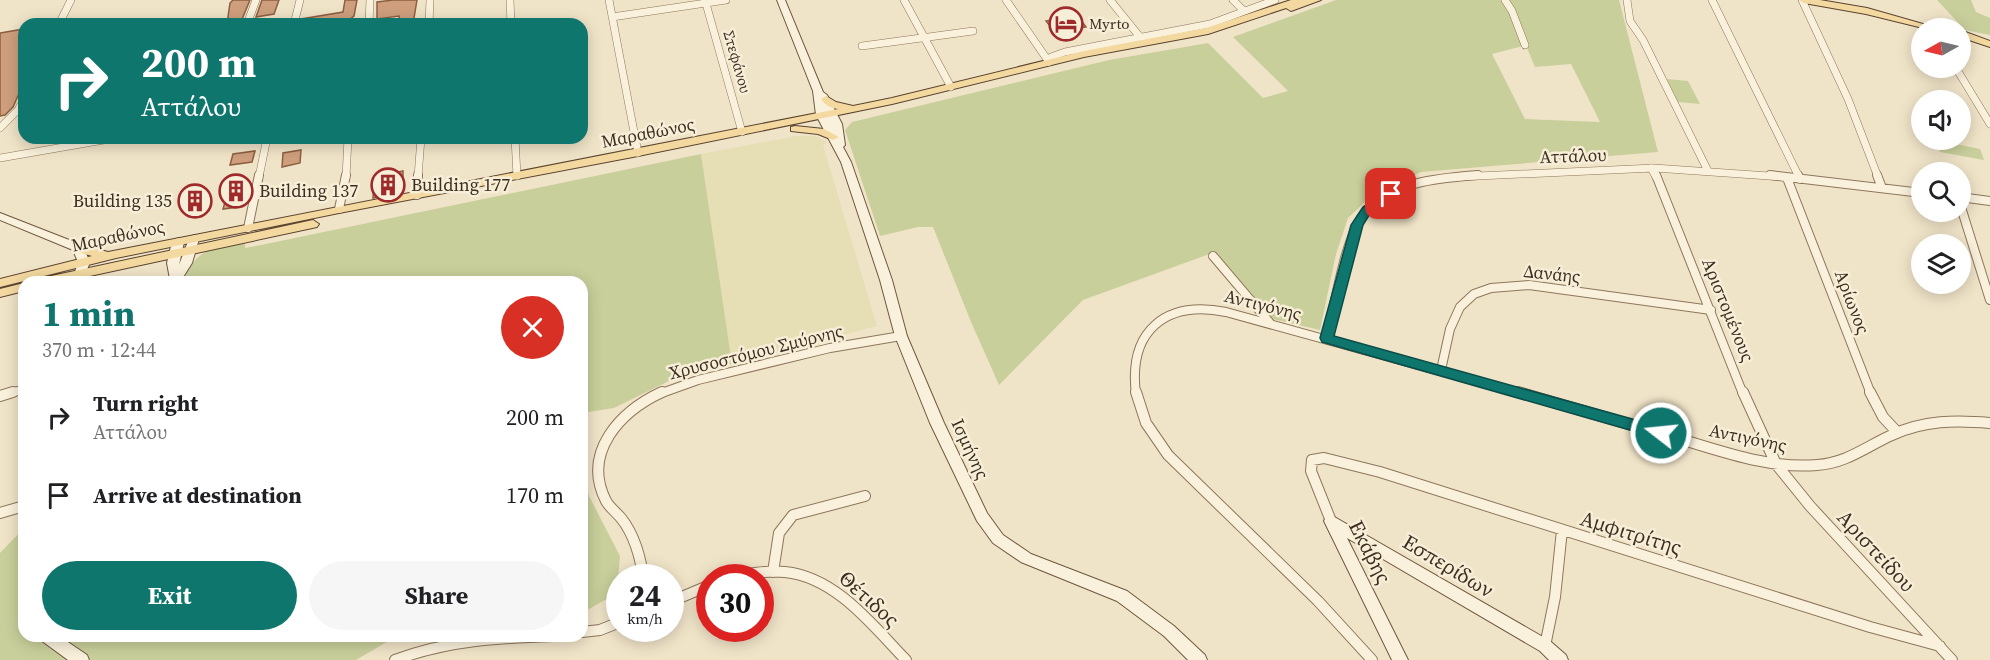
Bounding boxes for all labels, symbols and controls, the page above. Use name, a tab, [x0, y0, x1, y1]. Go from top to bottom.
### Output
hotel icon: Myrto	[1048, 6, 1084, 42]
place label: Myrto	[1089, 13, 1130, 34]
north arrow	[1911, 18, 1971, 78]
map controls	[1911, 18, 1971, 294]
street label: Στεφάνου	[719, 28, 756, 96]
text: 200 m	[141, 33, 256, 91]
icon: right	[42, 42, 120, 120]
text: Αττάλου	[141, 88, 241, 125]
button: sound	[1911, 90, 1971, 150]
street label: Μαραθώνος	[599, 111, 697, 154]
street label: Αττάλου	[1539, 142, 1607, 169]
button: search	[1911, 162, 1971, 222]
building icon: Building 177	[370, 167, 406, 203]
pin	[1365, 168, 1416, 219]
place label: Building 177	[411, 172, 510, 197]
building icon: Building 137	[218, 173, 254, 209]
icon: arrive	[1374, 177, 1407, 210]
place label: Building 137	[259, 178, 358, 203]
building icon: Building 135	[177, 183, 213, 219]
place label: Building 135	[73, 188, 172, 213]
street label: Μαραθώνος	[69, 213, 167, 258]
button: layers	[1911, 234, 1971, 294]
street label: Αριστομένους	[1696, 254, 1761, 365]
street label: Δανάης	[1522, 258, 1582, 289]
street label: Αρίωνος	[1829, 266, 1876, 337]
street label: Αντιγόνης	[1222, 283, 1304, 326]
text: 1 min	[42, 289, 135, 338]
button: close	[501, 296, 564, 359]
street label: Χρυσοστόμου Σμύρνης	[666, 318, 846, 385]
text: 370 m · 12:44	[42, 336, 156, 364]
text: Turn right	[93, 388, 198, 418]
icon: right	[42, 401, 75, 434]
position arrow	[1629, 401, 1693, 465]
text: 200 m	[506, 402, 564, 432]
street label: Ισμήνης	[946, 414, 995, 483]
street label: Αντιγόνης	[1707, 417, 1789, 458]
text: Αττάλου	[93, 418, 167, 446]
icon: arrive	[42, 479, 75, 512]
text: Arrive at destination	[93, 480, 302, 510]
text: 170 m	[506, 480, 564, 510]
street label: Αμφιτρίτης	[1577, 503, 1685, 562]
street label: Αριστείδου	[1831, 503, 1922, 598]
street label: Εκάβης	[1342, 515, 1399, 589]
street label: Εσπερίδων	[1397, 527, 1499, 604]
button: Exit	[42, 561, 297, 630]
button: Share	[309, 561, 564, 630]
speed limit sign: 30	[696, 564, 774, 642]
street label: Θέτιδος	[833, 564, 906, 634]
text: 24	[629, 575, 661, 616]
text: km/h	[627, 608, 663, 629]

